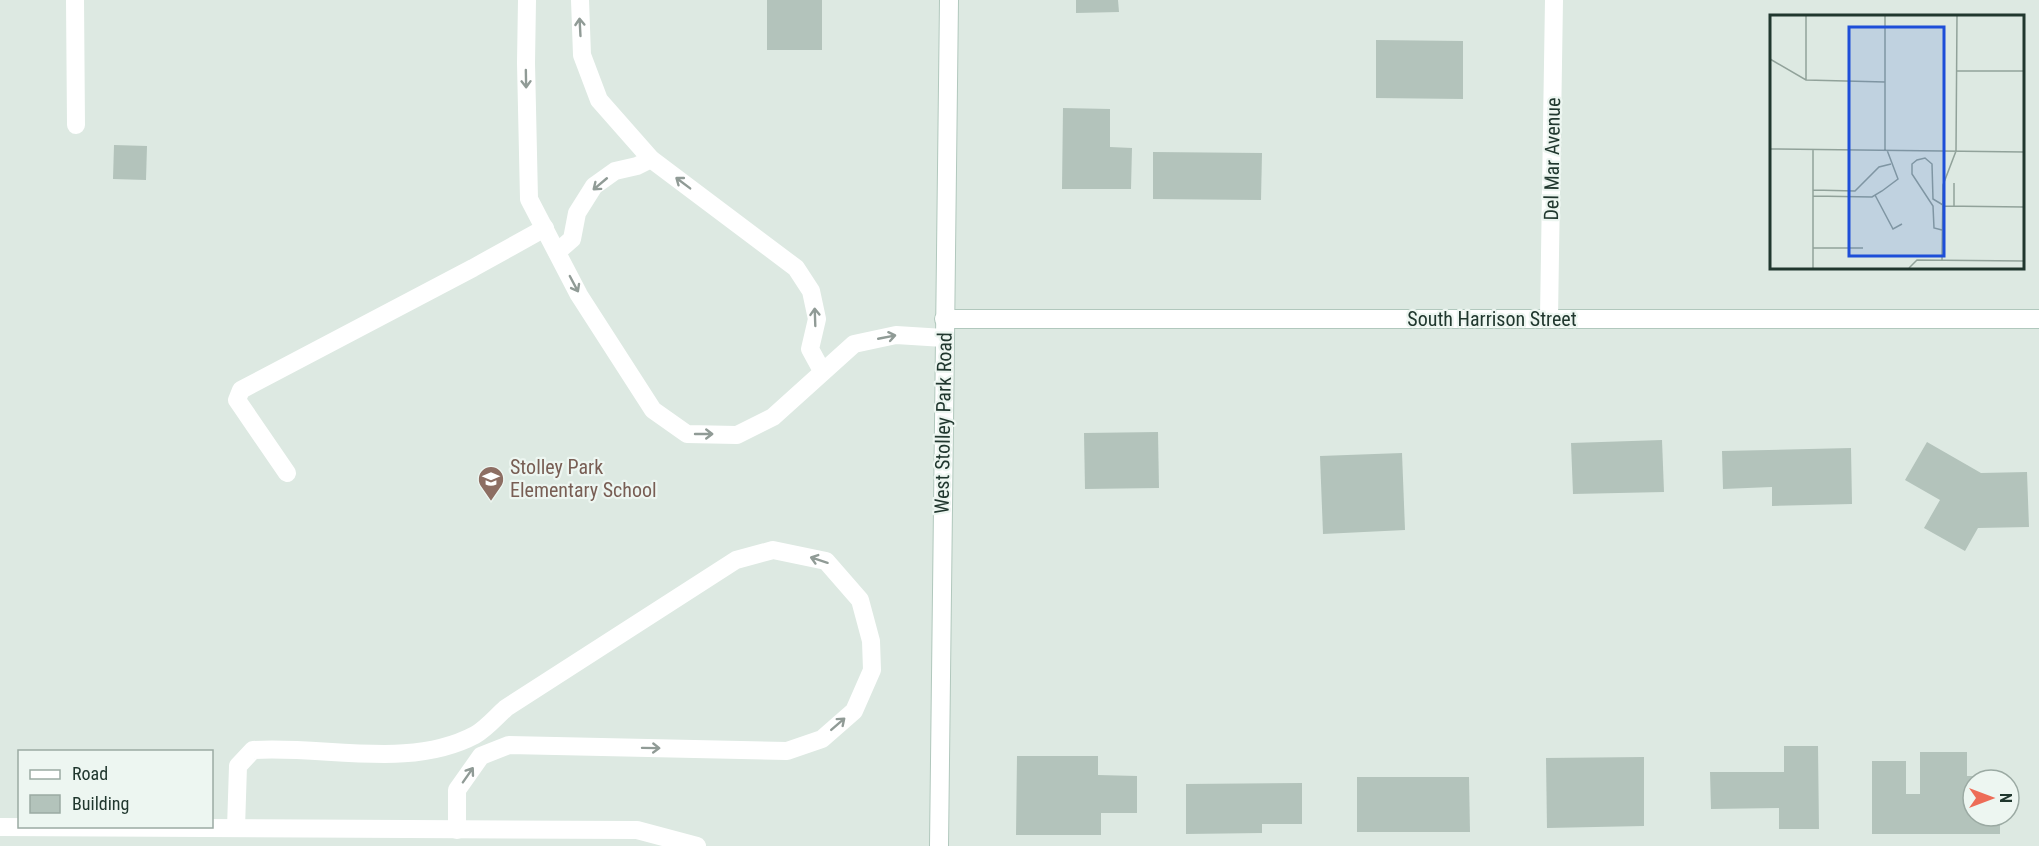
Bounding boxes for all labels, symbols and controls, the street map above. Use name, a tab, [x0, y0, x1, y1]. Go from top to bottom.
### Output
inset map	[1770, 15, 2024, 268]
one-way arrow	[575, 17, 586, 37]
one-way arrow	[521, 69, 532, 89]
street label: Del Mar Avenue	[1539, 97, 1565, 221]
one-way arrow	[676, 176, 692, 189]
one-way arrow	[592, 177, 608, 190]
one-way arrow	[569, 275, 580, 293]
one-way arrow	[809, 307, 820, 327]
street label: South Harrison Street	[1407, 307, 1577, 331]
one-way arrow	[877, 331, 896, 342]
street label: West Stolley Park Road	[929, 332, 957, 514]
one-way arrow	[693, 428, 713, 440]
place label: Stolley Park Elementary School	[510, 455, 657, 502]
school or university icon: Stolley Park Elementary School	[476, 464, 506, 502]
one-way arrow	[809, 554, 828, 565]
one-way arrow	[830, 717, 845, 731]
one-way arrow	[641, 742, 661, 754]
legend	[18, 750, 213, 828]
text: Road	[72, 763, 108, 784]
one-way arrow	[462, 767, 474, 783]
north arrow	[1961, 768, 2021, 828]
text: Building	[72, 793, 129, 814]
text: N	[1996, 793, 2015, 803]

